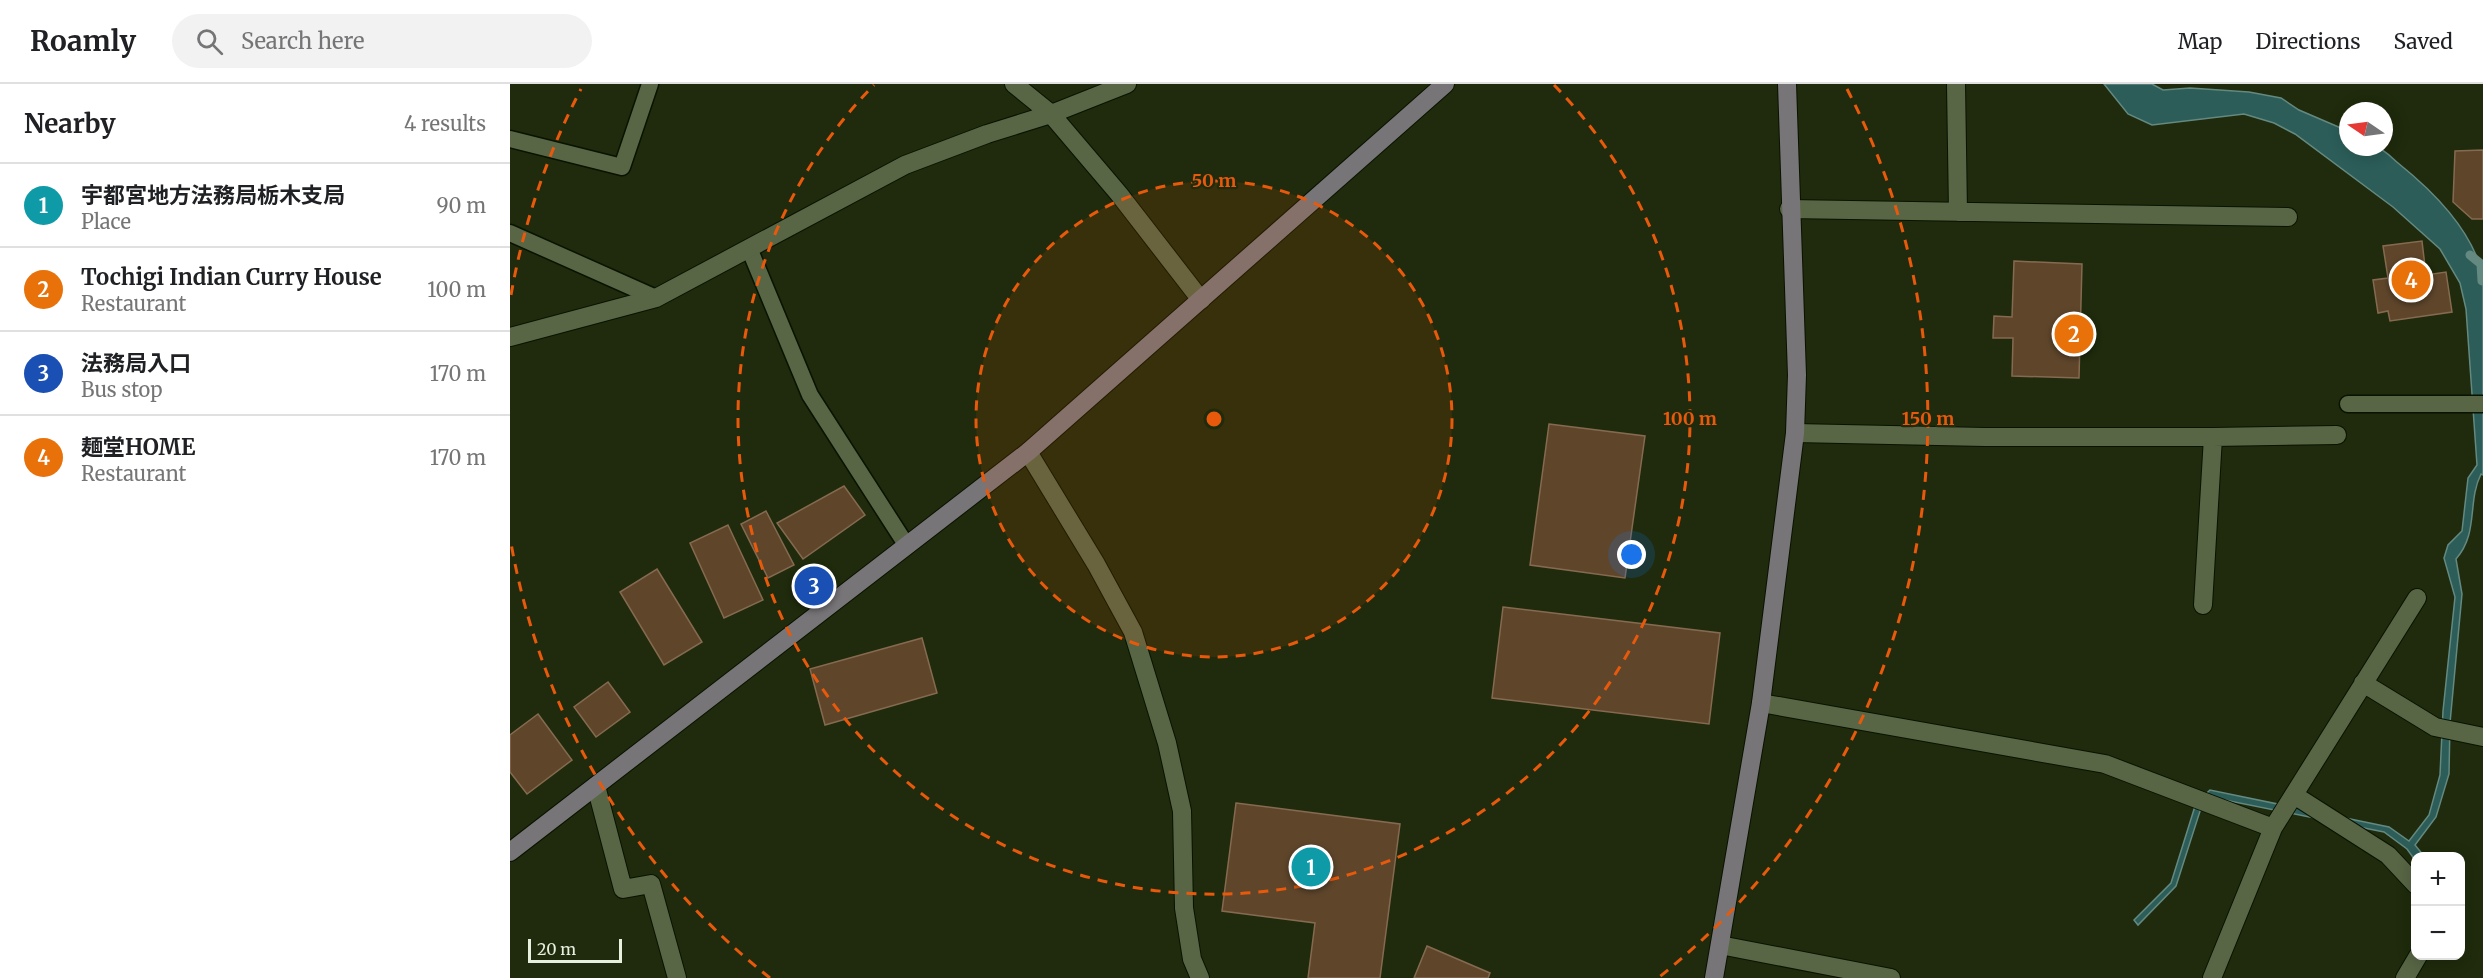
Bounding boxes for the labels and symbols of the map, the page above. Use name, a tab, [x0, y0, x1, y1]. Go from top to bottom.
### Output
north arrow	[2339, 102, 2393, 156]
text: 50 m	[1192, 169, 1236, 192]
pin: 4	[2392, 258, 2430, 302]
pin: 2	[2054, 312, 2094, 356]
text: 100 m	[1663, 407, 1717, 430]
text: 150 m	[1902, 407, 1954, 430]
centre of rings	[1204, 409, 1224, 429]
your location	[1617, 540, 1646, 569]
pin: 3	[794, 564, 834, 608]
pin: 1	[1292, 844, 1330, 890]
scale bar	[528, 936, 622, 964]

